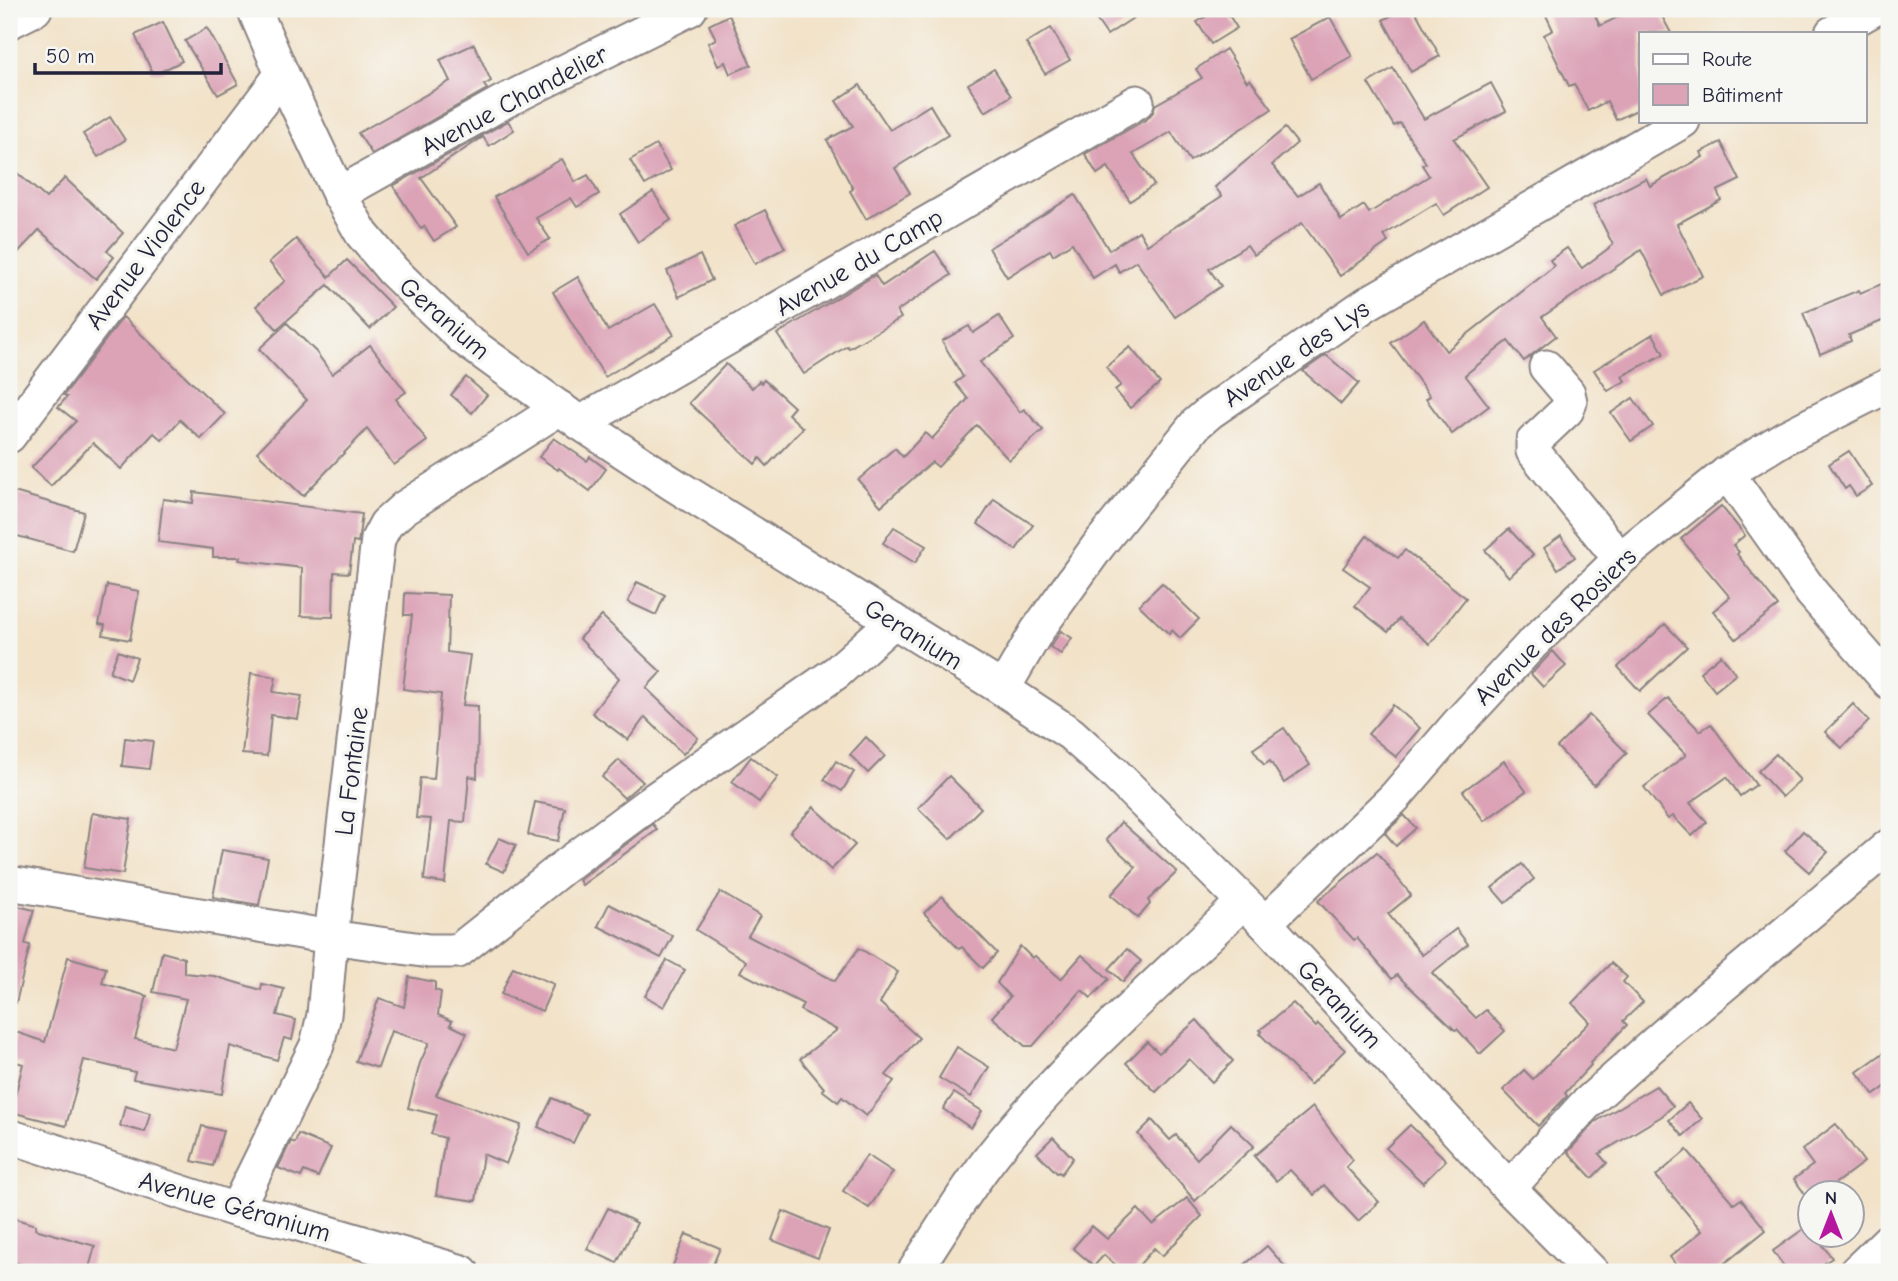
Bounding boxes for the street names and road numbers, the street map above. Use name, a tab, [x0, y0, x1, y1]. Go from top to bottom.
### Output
street label: Avenue Chandelier	[416, 39, 614, 163]
street label: Avenue Violence	[80, 174, 212, 336]
street label: Avenue du Camp	[770, 203, 949, 323]
street label: Geranium	[393, 271, 496, 366]
street label: Avenue des Lys	[1218, 294, 1375, 414]
street label: Avenue des Rosiers	[1468, 542, 1643, 712]
street label: Geranium	[859, 593, 968, 677]
street label: La Fontaine	[329, 705, 375, 837]
street label: Geranium	[1291, 954, 1388, 1055]
street label: Avenue Géranium	[136, 1165, 334, 1249]

